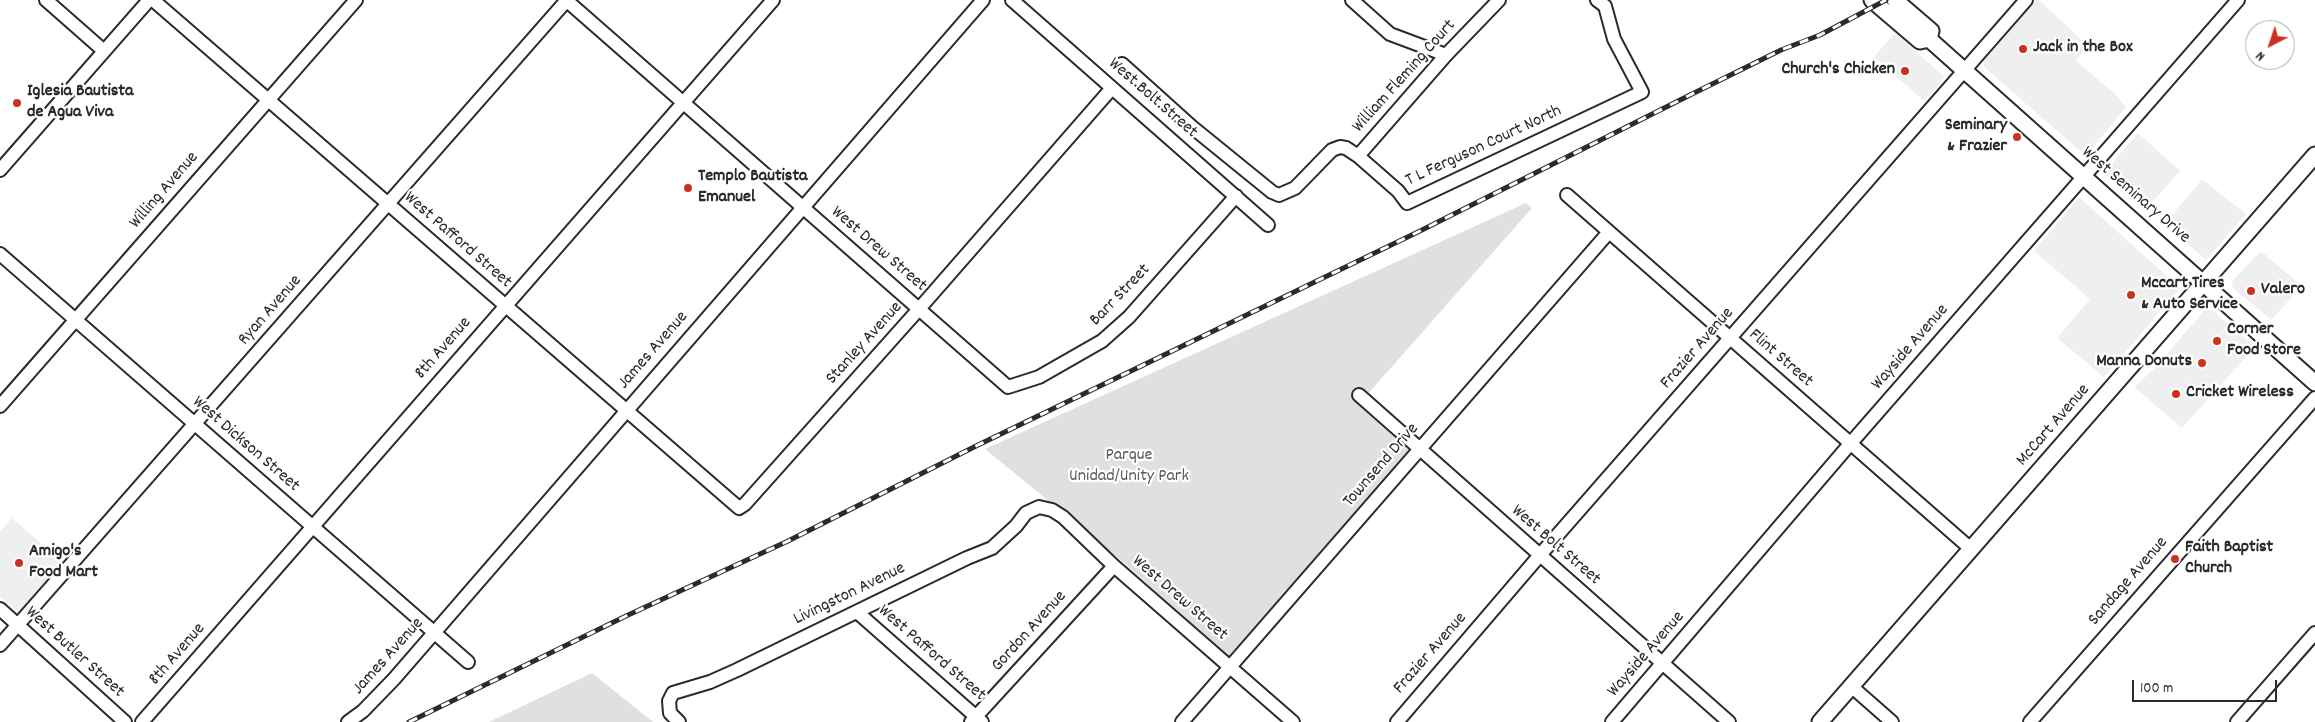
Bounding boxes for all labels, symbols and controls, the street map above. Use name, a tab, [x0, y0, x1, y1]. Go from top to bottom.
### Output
street label: William Fleming Court	[1349, 16, 1461, 138]
north arrow	[2245, 20, 2295, 70]
place label: Jack in the Box	[2033, 38, 2133, 60]
marker: Jack in the Box	[2017, 43, 2029, 55]
text: N	[2252, 46, 2270, 65]
street label: West Bolt Street	[1103, 54, 1201, 144]
place label: Church's Chicken	[1781, 60, 1895, 82]
marker: Church's Chicken	[1899, 65, 1911, 77]
place label: Iglesia Bautista de Agua Viva	[27, 82, 133, 125]
marker: Iglesia Bautista de Agua Viva	[11, 97, 23, 109]
street label: T L Ferguson Court North	[1403, 101, 1565, 193]
place label: Seminary & Frazier	[1945, 116, 2007, 158]
marker: Seminary & Frazier	[2011, 131, 2023, 143]
street label: West Seminary Drive	[2076, 143, 2194, 249]
street label: Willing Avenue	[126, 148, 204, 234]
place label: Templo Bautista Emanuel	[698, 167, 808, 210]
marker: Templo Bautista Emanuel	[682, 182, 694, 194]
street label: West Pafford Street	[398, 188, 516, 294]
street label: West Drew Street	[826, 203, 930, 297]
street label: Barr Street	[1086, 260, 1156, 332]
street label: Ryan Avenue	[235, 271, 307, 351]
place label: Mccart Tires & Auto Service	[2141, 274, 2238, 316]
place label: Valero	[2261, 280, 2305, 302]
marker: Valero	[2245, 285, 2257, 297]
marker: Mccart Tires & Auto Service	[2125, 289, 2137, 301]
street label: Stanley Avenue	[822, 298, 908, 390]
street label: Wayside Avenue	[1868, 301, 1954, 395]
street label: Frazier Avenue	[1657, 304, 1739, 394]
street label: James Avenue	[614, 308, 694, 394]
street label: 8th Avenue	[411, 313, 477, 385]
place label: Corner Food Store	[2227, 320, 2301, 362]
street label: Flint Street	[1743, 325, 1817, 393]
marker: Corner Food Store	[2211, 335, 2223, 347]
place label: Manna Donuts	[2096, 352, 2192, 374]
marker: Manna Donuts	[2196, 357, 2208, 369]
street label: McCart Avenue	[2012, 380, 2096, 472]
place label: Cricket Wireless	[2186, 383, 2294, 405]
marker: Cricket Wireless	[2170, 388, 2182, 400]
street label: West Dickson Street	[187, 392, 303, 498]
street label: Townsend Drive	[1340, 419, 1424, 513]
park label: Parque Unidad/Unity Park	[1069, 446, 1189, 488]
street label: West Bolt Street	[1506, 501, 1604, 591]
street label: Sandage Avenue	[2085, 533, 2173, 631]
place label: Faith Baptist Church	[2185, 538, 2273, 580]
place label: Amigo's Food Mart	[29, 542, 98, 584]
street label: West Drew Street	[1127, 552, 1231, 646]
marker: Faith Baptist Church	[2169, 553, 2181, 565]
marker: Amigo's Food Mart	[13, 557, 25, 569]
street label: Livingston Avenue	[791, 559, 909, 631]
street label: Gordon Avenue	[988, 587, 1072, 677]
street label: West Pafford Street	[872, 601, 990, 707]
street label: West Butler Street	[20, 603, 128, 703]
street label: Wayside Avenue	[1604, 608, 1690, 702]
street label: Frazier Avenue	[1390, 609, 1472, 699]
street label: James Avenue	[349, 614, 429, 700]
street label: 8th Avenue	[145, 619, 211, 691]
scale bar	[2135, 670, 2280, 702]
text: 100 m	[2140, 678, 2173, 700]

